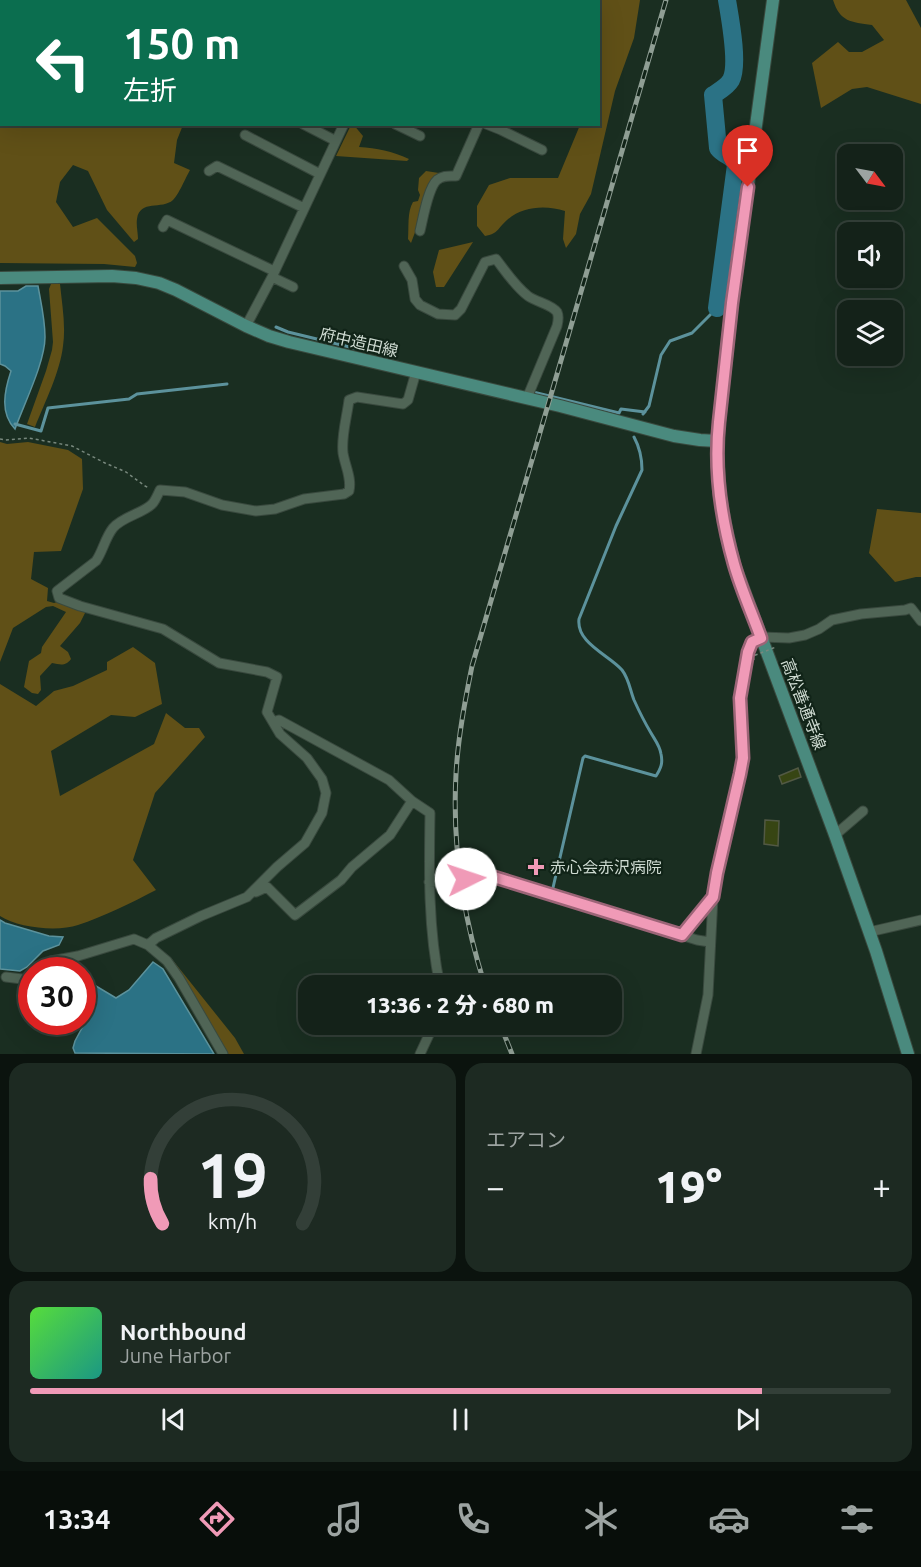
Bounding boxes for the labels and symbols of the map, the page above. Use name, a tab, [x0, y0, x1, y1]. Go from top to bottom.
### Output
pin	[722, 125, 773, 187]
north arrow	[837, 144, 903, 210]
street label: 府中造田線	[318, 324, 400, 360]
street label: 高松善通寺線	[778, 656, 830, 752]
position arrow	[434, 847, 498, 911]
marker: 赤心会赤沢病院	[527, 858, 545, 876]
place label: 赤心会赤沢病院	[550, 858, 662, 876]
speed limit sign: 30	[18, 957, 96, 1035]

